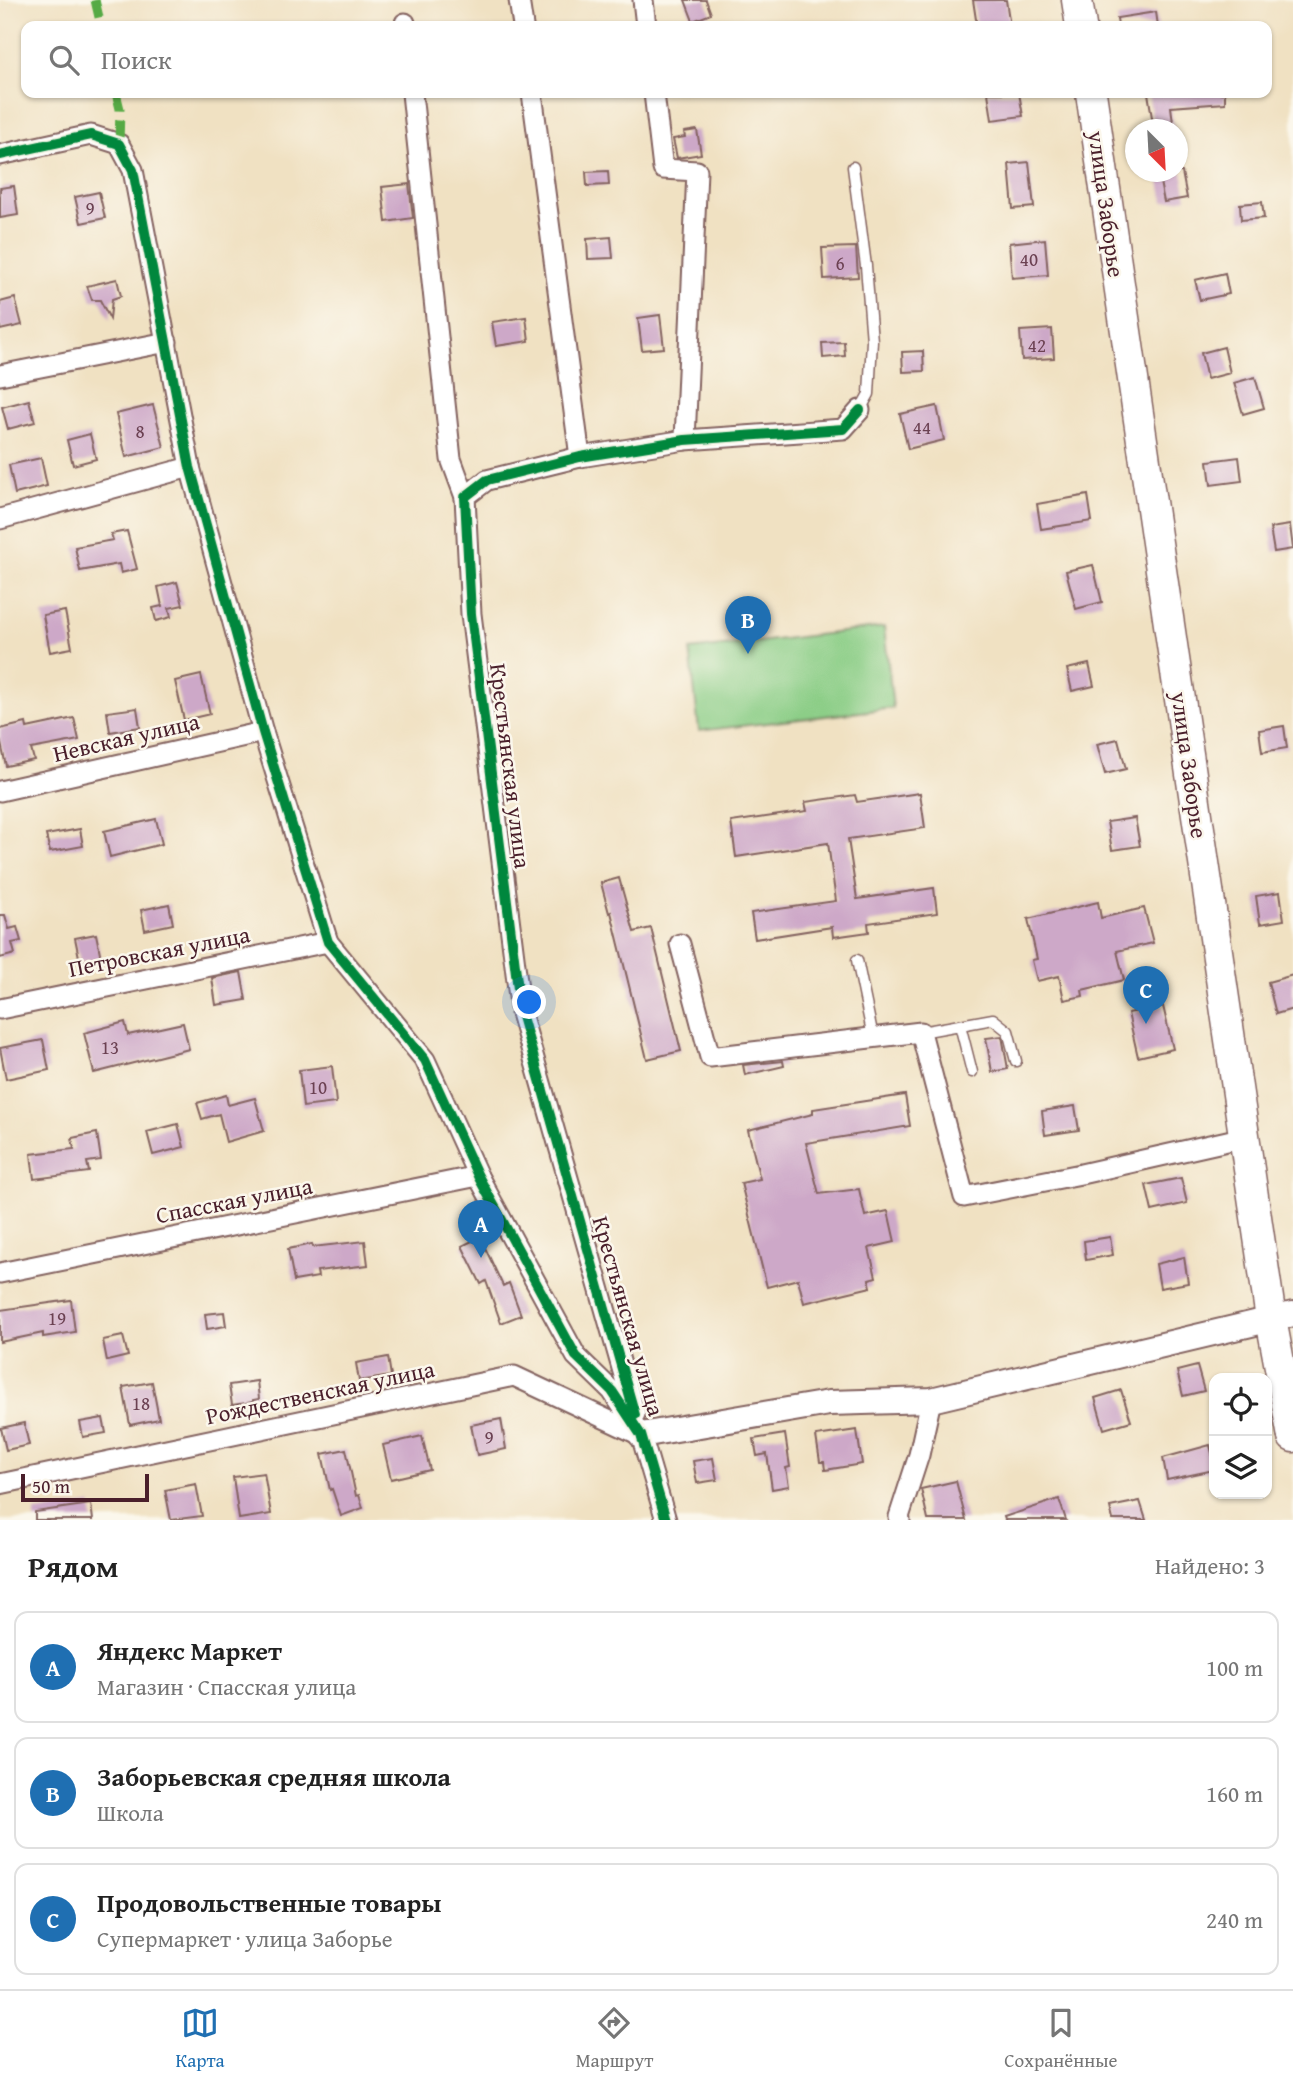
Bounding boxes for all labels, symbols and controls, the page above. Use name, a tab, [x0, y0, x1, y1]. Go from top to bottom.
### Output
search box	[21, 21, 1272, 98]
text: Поиск	[101, 40, 172, 79]
icon: search	[45, 41, 83, 79]
north arrow	[1125, 119, 1188, 182]
street label: улица Заборье	[1080, 128, 1134, 279]
house number: 9	[85, 194, 95, 222]
house number: 40	[1020, 245, 1038, 273]
house number: 6	[835, 249, 845, 277]
house number: 42	[1028, 331, 1046, 359]
house number: 44	[913, 413, 931, 441]
house number: 8	[135, 417, 145, 445]
pin: B	[725, 596, 771, 654]
street label: Крестьянская улица	[482, 662, 540, 871]
street label: улица Заборье	[1163, 689, 1217, 840]
street label: Невская улица	[50, 704, 202, 770]
street label: Петровская улица	[66, 917, 253, 985]
pin: C	[1123, 966, 1169, 1024]
your location	[512, 985, 546, 1019]
house number: 13	[101, 1033, 119, 1061]
house number: 10	[309, 1073, 327, 1101]
street label: Спасская улица	[153, 1169, 315, 1231]
pin: A	[458, 1200, 504, 1258]
street label: Крестьянская улица	[585, 1212, 673, 1420]
house number: 19	[48, 1304, 66, 1332]
street label: Рождественская улица	[203, 1352, 437, 1432]
map controls	[1209, 1373, 1272, 1499]
button: locate	[1209, 1373, 1272, 1436]
house number: 18	[132, 1389, 150, 1417]
house number: 9	[484, 1423, 494, 1451]
button: layers	[1209, 1436, 1272, 1499]
scale bar	[21, 1471, 149, 1503]
text: 50 m	[32, 1472, 70, 1500]
text: Рядом	[28, 1544, 119, 1588]
text: Найдено: 3	[1155, 1549, 1265, 1582]
text: Яндекс Маркет	[97, 1631, 282, 1670]
text: A	[46, 1651, 60, 1684]
text: 100 m	[1206, 1651, 1263, 1684]
text: Магазин · Спасская улица	[97, 1670, 356, 1703]
text: Заборьевская средняя школа	[97, 1757, 451, 1796]
text: B	[46, 1777, 60, 1810]
text: 160 m	[1206, 1777, 1263, 1810]
text: Школа	[97, 1796, 164, 1829]
text: Продовольственные товары	[97, 1883, 441, 1922]
text: C	[46, 1903, 60, 1936]
text: 240 m	[1206, 1903, 1263, 1936]
text: Супермаркет · улица Заборье	[97, 1922, 393, 1955]
tab: Карта	[175, 2004, 225, 2074]
tab: Маршрут	[576, 2004, 653, 2074]
tab: Сохранённые	[1004, 2004, 1117, 2074]

